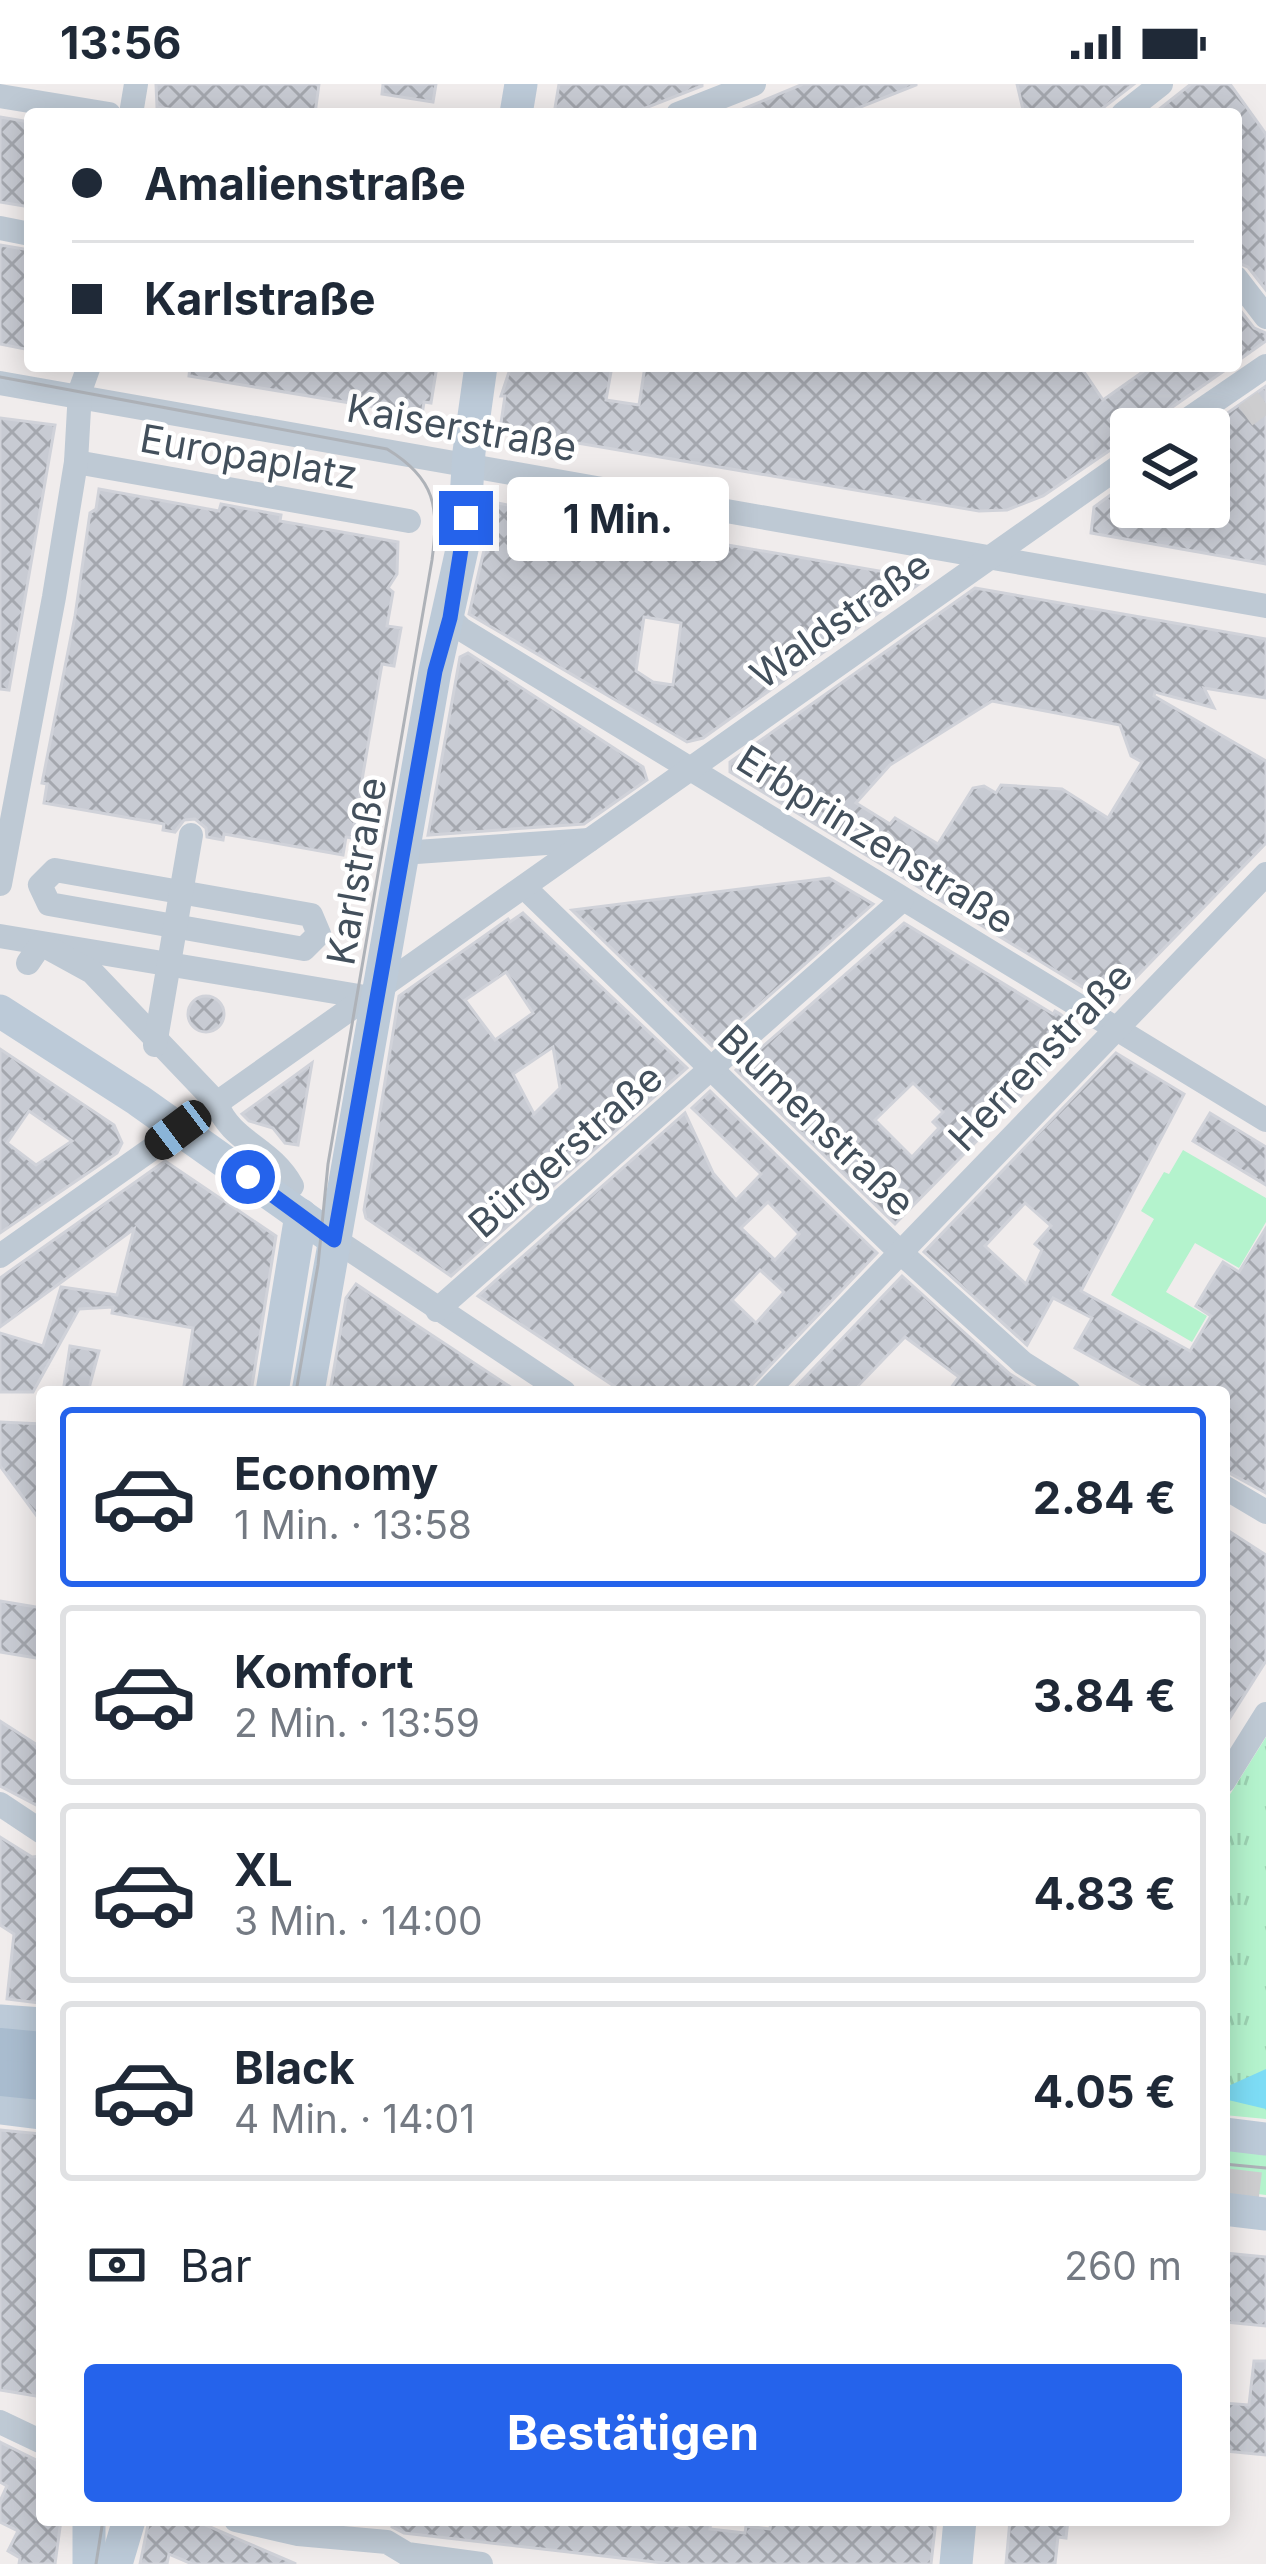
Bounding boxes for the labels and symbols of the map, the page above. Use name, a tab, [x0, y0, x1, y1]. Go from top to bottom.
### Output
street label: Kaiserstraße	[344, 384, 580, 470]
street label: Europaplatz	[137, 414, 361, 498]
callout: 1 Min.	[508, 476, 730, 560]
route end	[439, 491, 493, 545]
street label: Waldstraße	[741, 540, 939, 698]
street label: Erbprinzenstraße	[729, 735, 1023, 943]
street label: Karlstraße	[316, 774, 396, 968]
street label: Herrenstraße	[939, 952, 1141, 1160]
street label: Blumenstraße	[709, 1015, 925, 1225]
street label: Bürgerstraße	[459, 1053, 671, 1247]
car	[138, 1094, 218, 1166]
route start	[221, 1150, 275, 1204]

